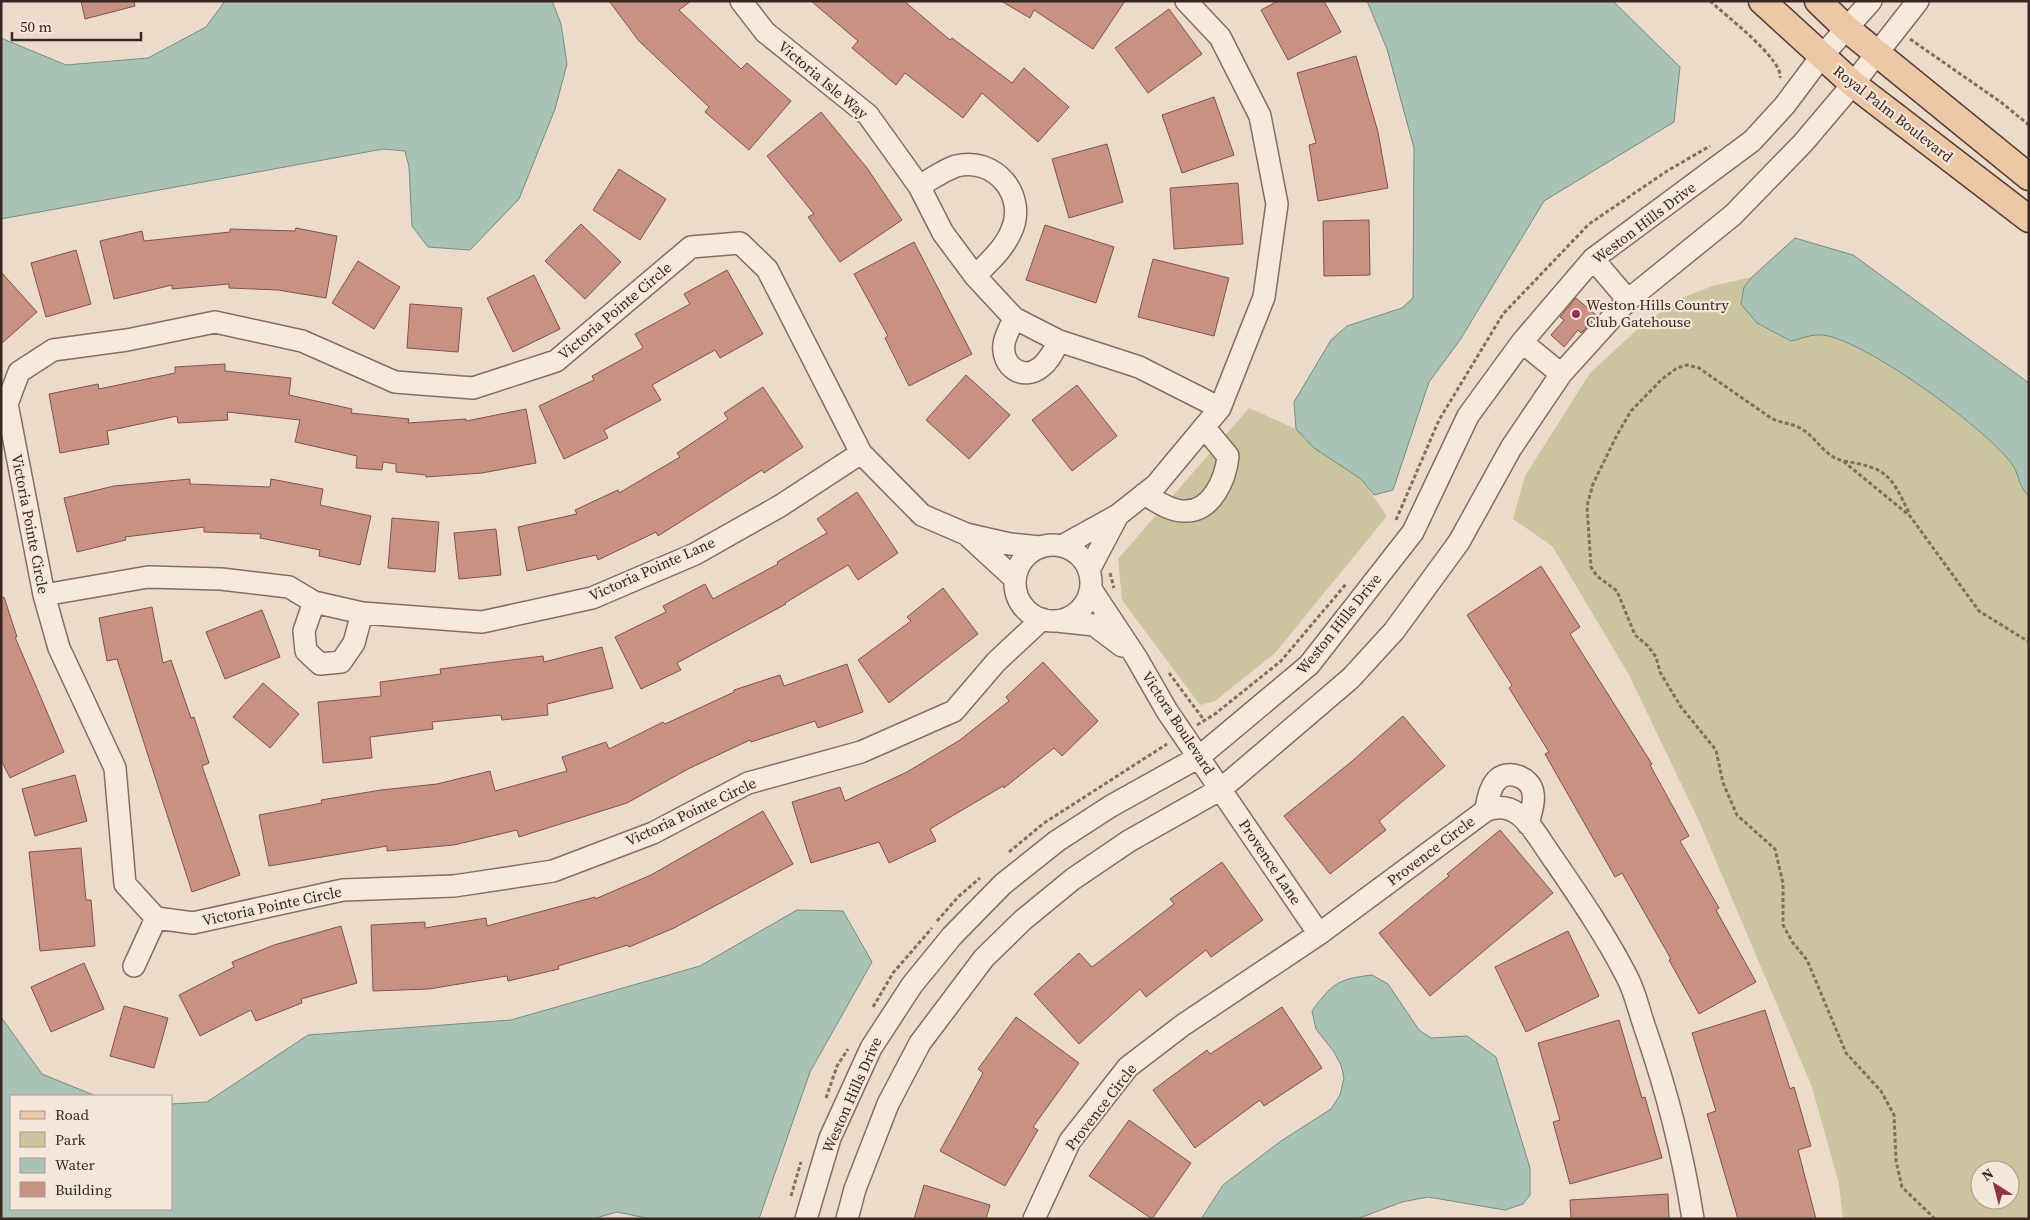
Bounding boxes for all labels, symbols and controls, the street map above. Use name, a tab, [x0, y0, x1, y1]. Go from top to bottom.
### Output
scale bar	[12, 10, 141, 42]
text: 50 m	[20, 16, 52, 37]
street label: Victoria Isle Way	[774, 36, 873, 124]
street label: Royal Palm Boulevard	[1829, 60, 1958, 167]
street label: Weston Hills Drive	[1588, 177, 1700, 268]
street label: Victoria Pointe Circle	[553, 257, 676, 364]
place label: Weston Hills Country Club Gatehouse	[1586, 294, 1729, 332]
marker: Weston Hills Country Club Gatehouse	[1570, 308, 1582, 320]
street label: Victoria Pointe Circle	[7, 452, 54, 596]
street label: Victoria Pointe Lane	[585, 531, 719, 606]
street label: Weston Hills Drive	[1291, 568, 1386, 679]
street label: Victora Boulevard	[1137, 667, 1220, 779]
street label: Victoria Pointe Circle	[622, 772, 760, 851]
street label: Provence Circle	[1382, 810, 1479, 891]
street label: Provence Lane	[1234, 815, 1307, 909]
street label: Victoria Pointe Circle	[200, 880, 344, 931]
street label: Weston Hills Drive	[817, 1033, 887, 1156]
street label: Provence Circle	[1060, 1059, 1141, 1155]
legend	[10, 1095, 172, 1210]
text: Road	[55, 1104, 89, 1125]
text: Park	[55, 1129, 87, 1150]
text: Water	[55, 1154, 96, 1175]
north arrow	[1970, 1160, 2020, 1210]
text: N	[1977, 1163, 1997, 1186]
text: Building	[55, 1179, 112, 1200]

